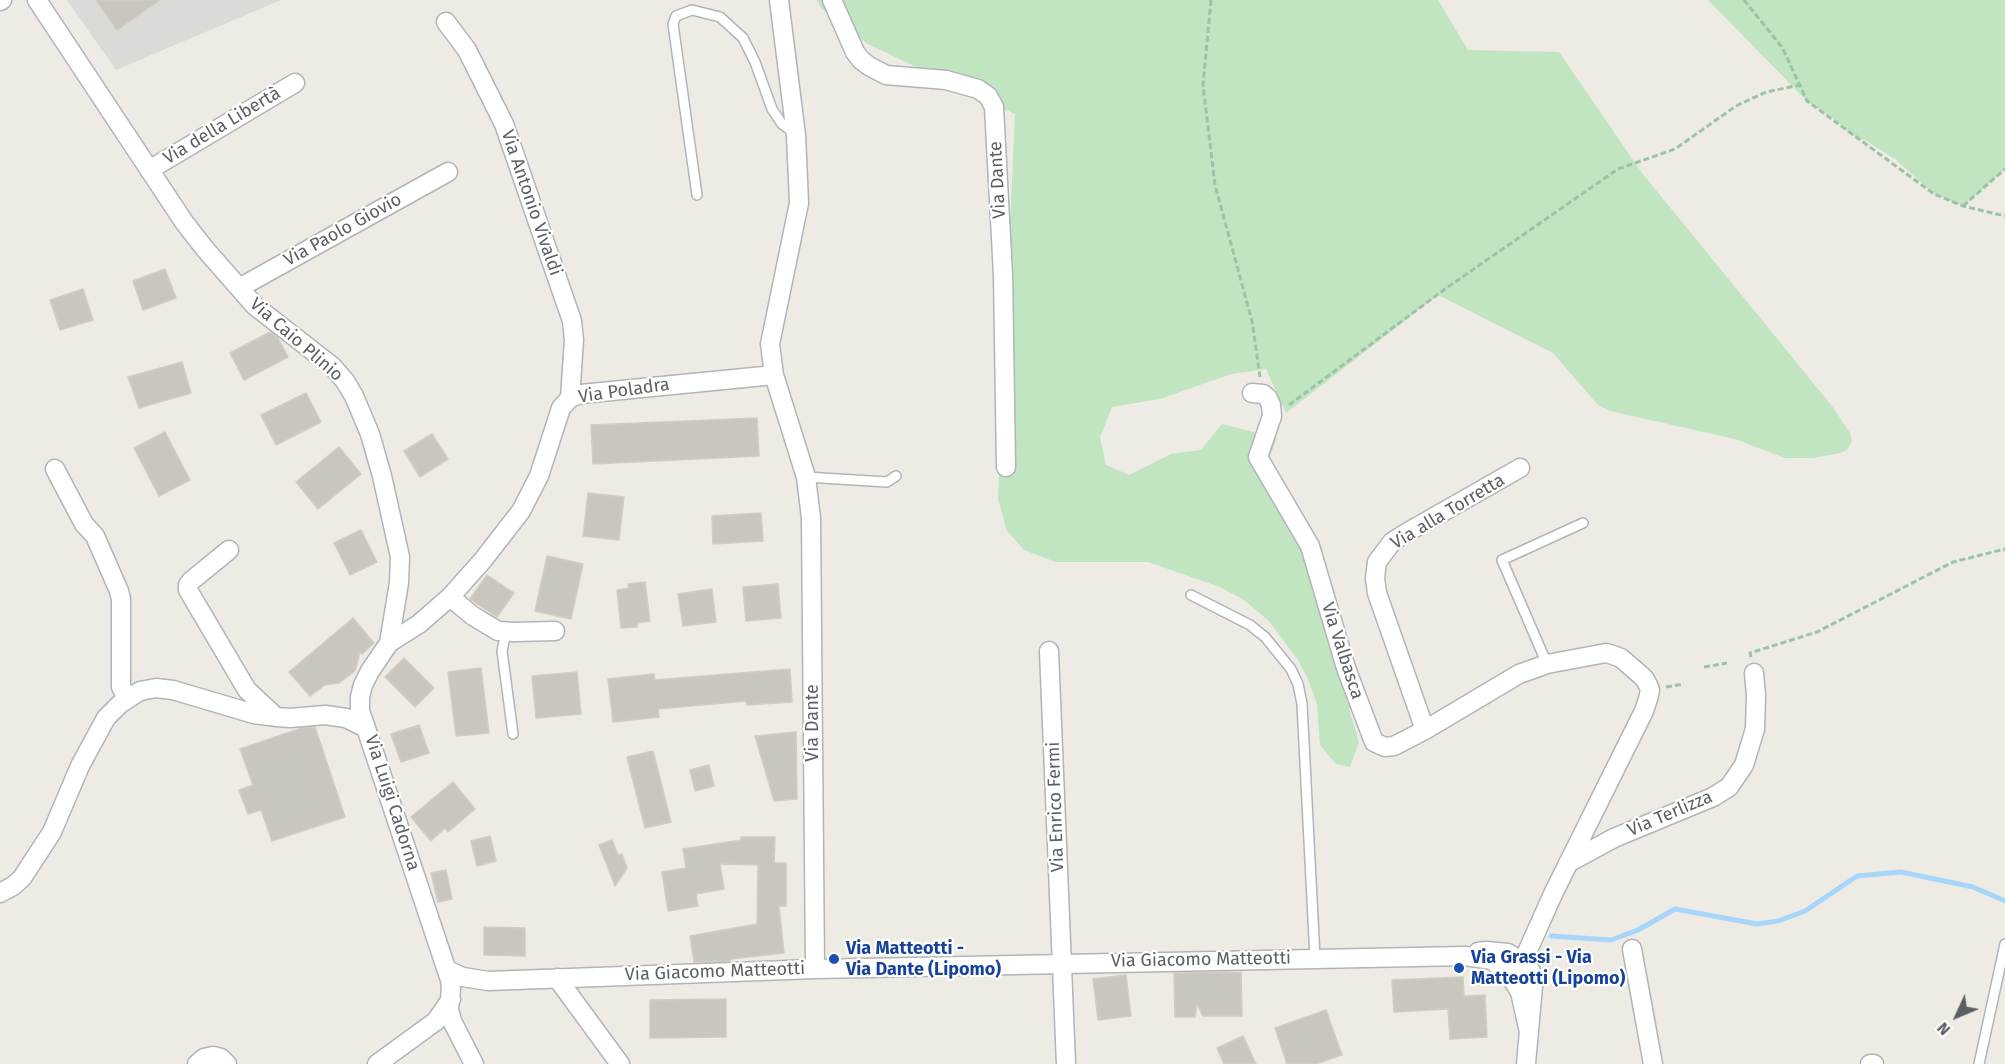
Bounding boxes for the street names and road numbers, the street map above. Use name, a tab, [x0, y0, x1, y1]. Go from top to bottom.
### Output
street label: Via della Libertà	[159, 83, 285, 169]
street label: Via Antonio Vivaldi	[496, 127, 566, 279]
street label: Via Dante	[985, 141, 1011, 219]
street label: Via Paolo Giovio	[280, 189, 406, 271]
street label: Via Caio Plinio	[245, 294, 347, 386]
street label: Via Poladra	[577, 374, 671, 408]
street label: Via alla Torretta	[1387, 470, 1509, 554]
street label: Via Valbasca	[1316, 600, 1368, 702]
street label: Via Dante	[802, 684, 824, 762]
street label: Via Luigi Cadorna	[360, 732, 424, 874]
street label: Via Enrico Fermi	[1043, 741, 1069, 873]
street label: Via Terlizza	[1624, 786, 1716, 842]
street label: Via Giacomo Matteotti	[1111, 948, 1291, 972]
street label: Via Giacomo Matteotti	[625, 958, 805, 986]

